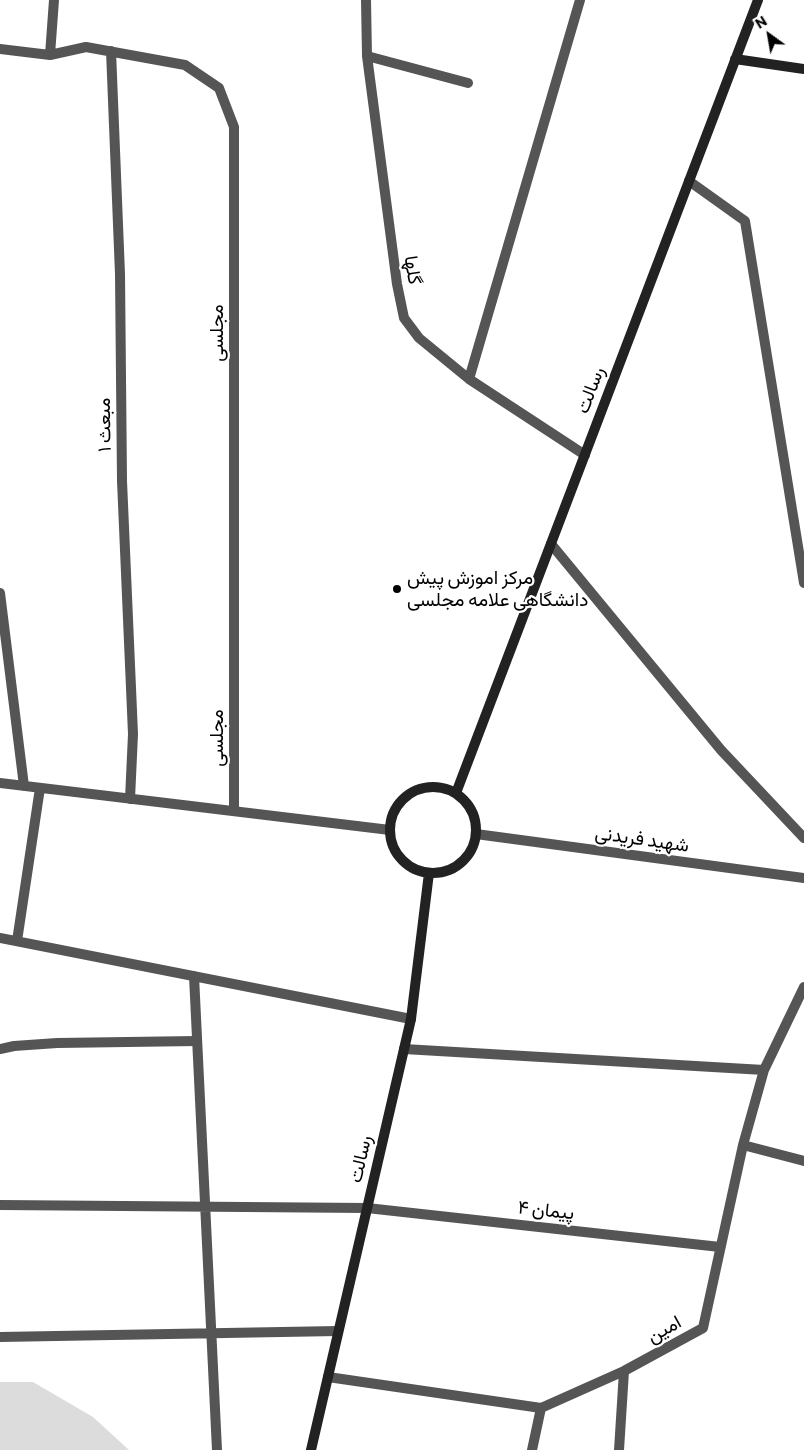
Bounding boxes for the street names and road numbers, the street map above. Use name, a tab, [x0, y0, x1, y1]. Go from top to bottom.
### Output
street label: گلها	[399, 254, 427, 286]
street label: مجلسی	[206, 304, 228, 362]
street label: رسالت	[571, 363, 609, 417]
street label: مبعث ۱	[92, 398, 116, 452]
street label: مجلسی	[206, 709, 228, 767]
street label: شهید فریدنی	[593, 821, 691, 857]
street label: رسالت	[343, 1133, 377, 1185]
street label: پیمان ۴	[517, 1196, 575, 1224]
street label: امین	[643, 1310, 685, 1348]

